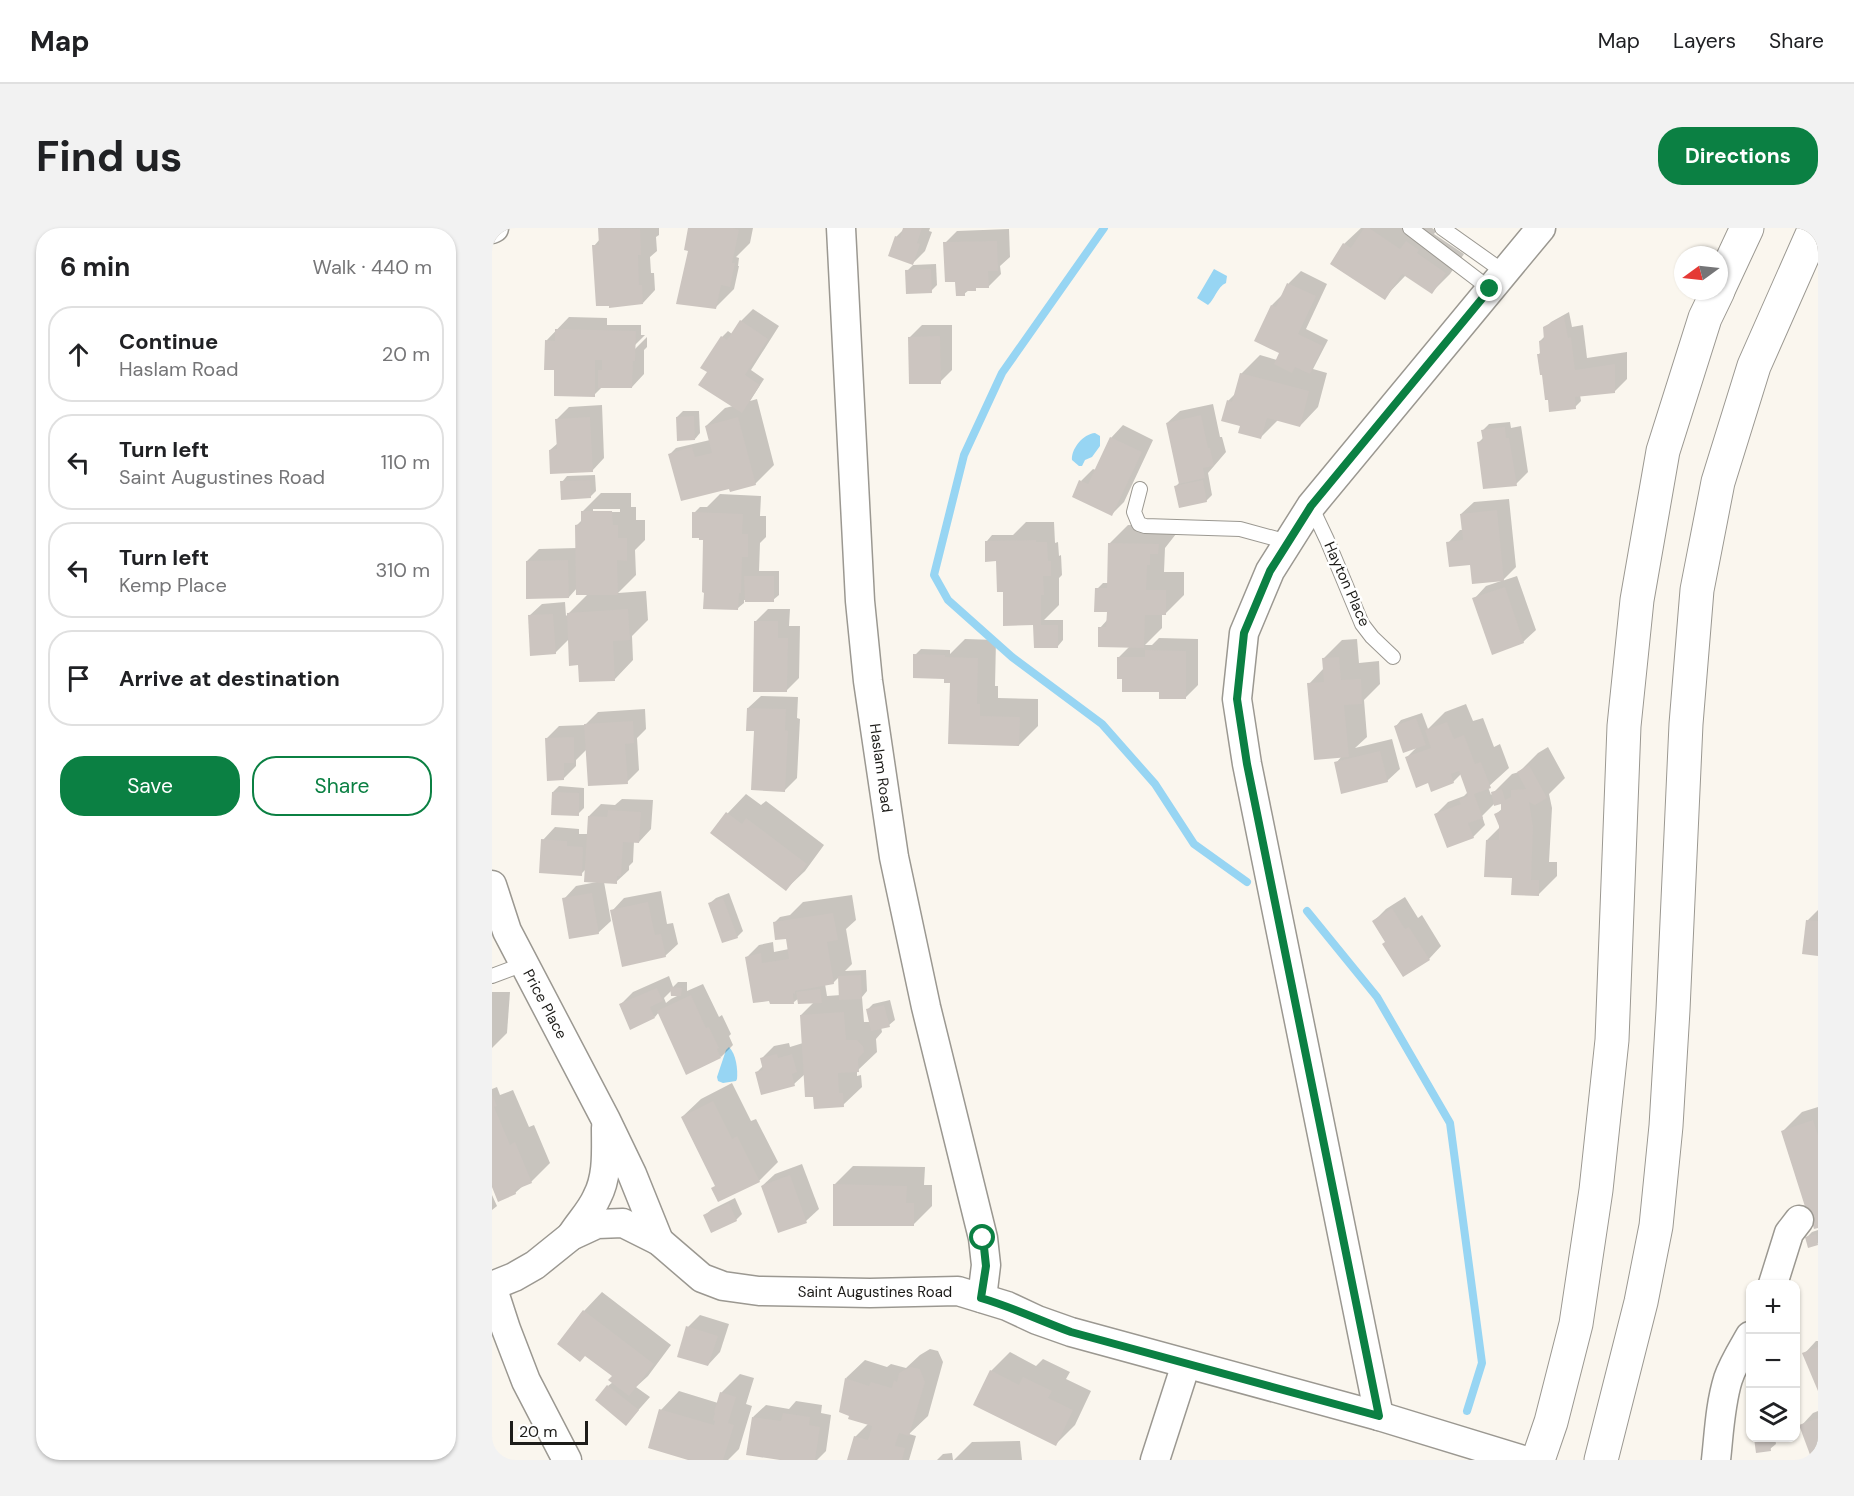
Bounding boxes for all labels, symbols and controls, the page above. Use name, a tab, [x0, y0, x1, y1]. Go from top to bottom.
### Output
text: Map	[30, 23, 90, 60]
text: Map	[1598, 27, 1640, 55]
text: Layers	[1673, 27, 1736, 55]
text: Share	[1769, 27, 1824, 55]
button: Directions	[1658, 127, 1818, 185]
text: Find us	[36, 129, 182, 184]
north arrow	[1674, 246, 1728, 300]
text: 6 min	[60, 250, 130, 284]
text: Walk · 440 m	[313, 254, 432, 280]
route end	[1476, 275, 1502, 301]
text: Continue	[119, 327, 218, 356]
icon: ahead	[62, 338, 95, 371]
text: 20 m	[382, 341, 430, 367]
text: Haslam Road	[119, 356, 239, 382]
text: Turn left	[119, 435, 209, 464]
icon: left	[62, 446, 95, 479]
text: 110 m	[381, 449, 430, 475]
text: Saint Augustines Road	[119, 464, 325, 490]
street label: Hayton Place	[1319, 538, 1375, 630]
text: Turn left	[119, 543, 209, 572]
icon: left	[62, 554, 95, 587]
text: 310 m	[375, 557, 430, 583]
text: Kemp Place	[119, 572, 227, 598]
icon: arrive	[62, 662, 95, 695]
text: Arrive at destination	[119, 664, 340, 693]
street label: Haslam Road	[865, 722, 897, 814]
button: Save	[60, 756, 240, 816]
button: Share	[252, 756, 432, 816]
street label: Price Place	[518, 966, 572, 1042]
route start	[969, 1224, 995, 1250]
map controls	[1746, 1280, 1800, 1442]
button: +	[1746, 1280, 1800, 1334]
street label: Saint Augustines Road	[798, 1282, 952, 1302]
button: −	[1746, 1334, 1800, 1388]
button: layers	[1746, 1388, 1800, 1442]
scale bar	[510, 1418, 588, 1446]
text: 20 m	[519, 1421, 558, 1442]

